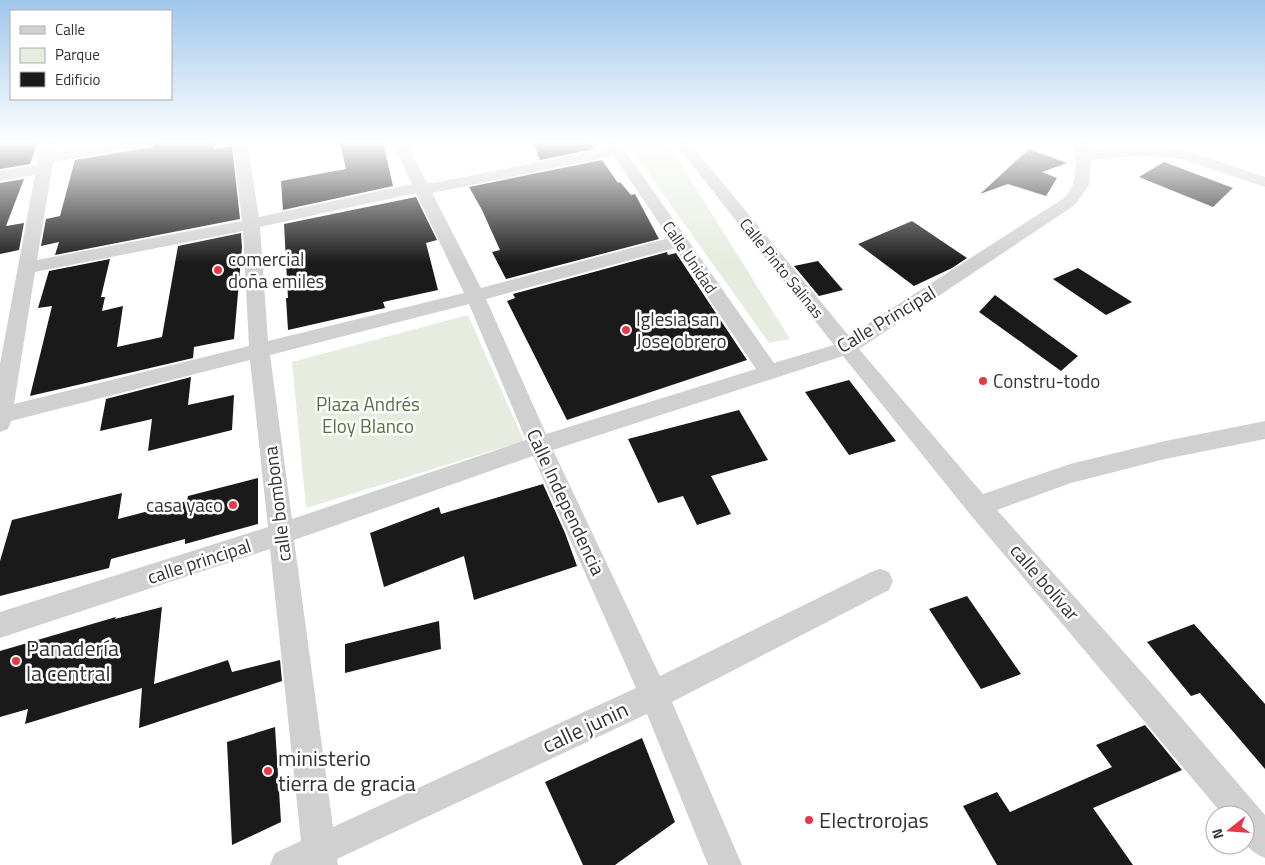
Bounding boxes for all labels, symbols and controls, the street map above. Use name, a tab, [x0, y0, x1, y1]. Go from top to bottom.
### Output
legend	[10, 10, 172, 100]
text: Calle	[55, 18, 85, 41]
text: Parque	[55, 43, 100, 66]
text: Edificio	[55, 68, 100, 91]
street label: Calle Pinto Salinas	[734, 213, 830, 323]
street label: Calle Unidad	[657, 216, 723, 298]
place label: comercial doña emiles	[228, 244, 325, 295]
marker: comercial doña emiles	[212, 264, 224, 276]
street label: Calle Principal	[831, 278, 941, 360]
place label: Iglesia san Jose obrero	[636, 304, 726, 355]
marker: Iglesia san Jose obrero	[620, 324, 632, 336]
place label: Constru-todo	[993, 366, 1100, 395]
marker: Constru-todo	[977, 375, 989, 387]
park label: Plaza Andrés Eloy Blanco	[316, 389, 420, 440]
street label: Calle Independencia	[520, 424, 613, 580]
street label: calle bombona	[255, 444, 298, 563]
place label: casa yaco	[146, 490, 223, 519]
marker: casa yaco	[227, 499, 239, 511]
street label: calle principal	[143, 530, 255, 591]
street label: calle bolívar	[1004, 537, 1087, 627]
place label: Panadería la central	[26, 631, 119, 690]
marker: Panadería la central	[10, 655, 22, 667]
street label: calle junin	[536, 692, 634, 762]
place label: ministerio tierra de gracia	[278, 741, 416, 800]
marker: ministerio tierra de gracia	[262, 765, 274, 777]
place label: Electrorojas	[819, 803, 929, 837]
north arrow	[1205, 805, 1255, 855]
marker: Electrorojas	[803, 814, 815, 826]
text: N	[1206, 826, 1229, 842]

